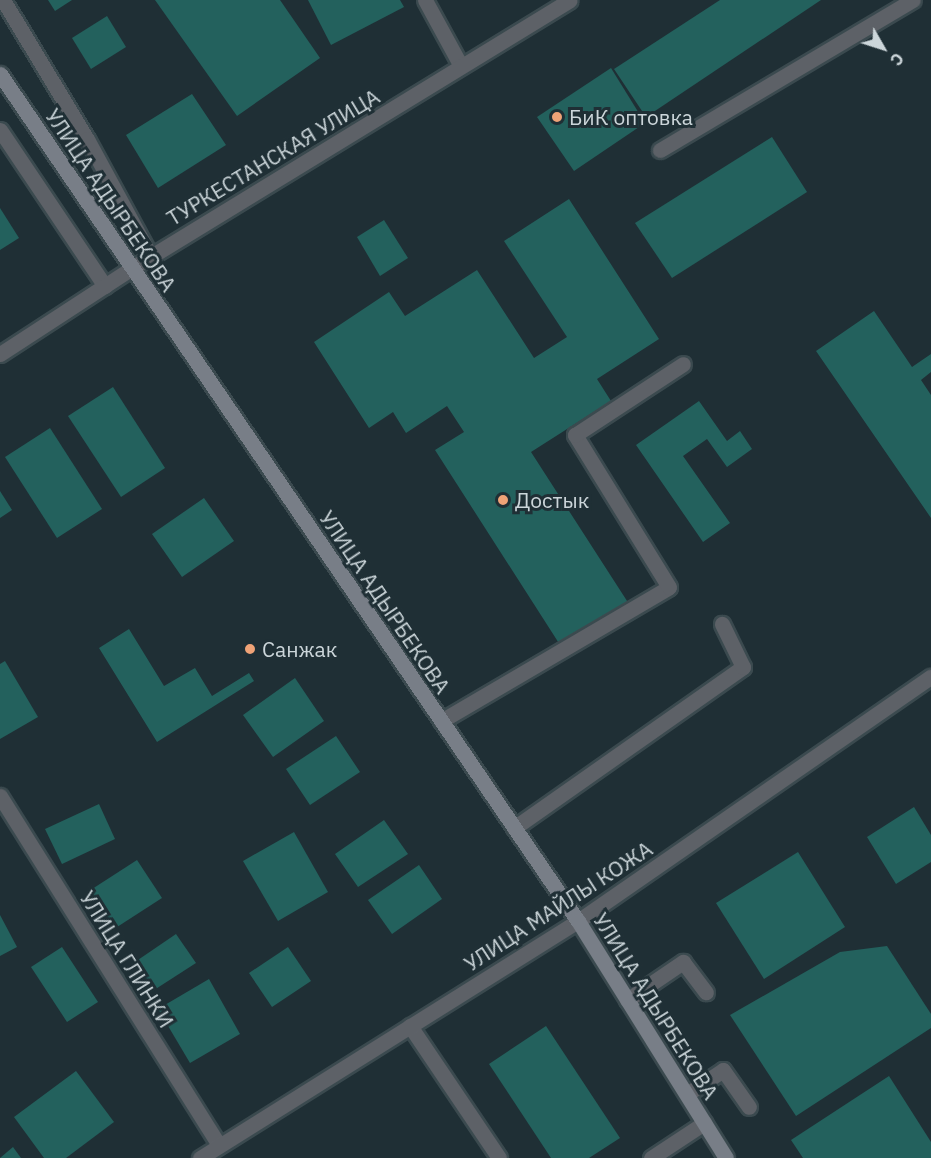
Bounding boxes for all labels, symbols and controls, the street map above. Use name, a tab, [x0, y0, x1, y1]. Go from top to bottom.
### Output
north arrow	[853, 18, 913, 78]
text: С	[886, 49, 908, 70]
street label: ТУРКЕСТАНСКАЯ УЛИЦА	[162, 83, 384, 231]
street label: УЛИЦА АДЫРБЕКОВА	[40, 104, 182, 296]
place label: БиК оптовка	[569, 104, 693, 130]
marker: БиК оптовка	[550, 110, 564, 124]
place label: Достык	[515, 487, 589, 513]
marker: Достык	[496, 493, 510, 507]
street label: УЛИЦА АДЫРБЕКОВА	[314, 506, 456, 698]
place label: Санжак	[262, 636, 337, 662]
marker: Санжак	[243, 642, 257, 656]
street label: УЛИЦА МАЙЛЫ КОЖА	[459, 836, 657, 976]
street label: УЛИЦА ГЛИНКИ	[75, 886, 179, 1032]
street label: УЛИЦА АДЫРБЕКОВА	[588, 908, 724, 1104]

